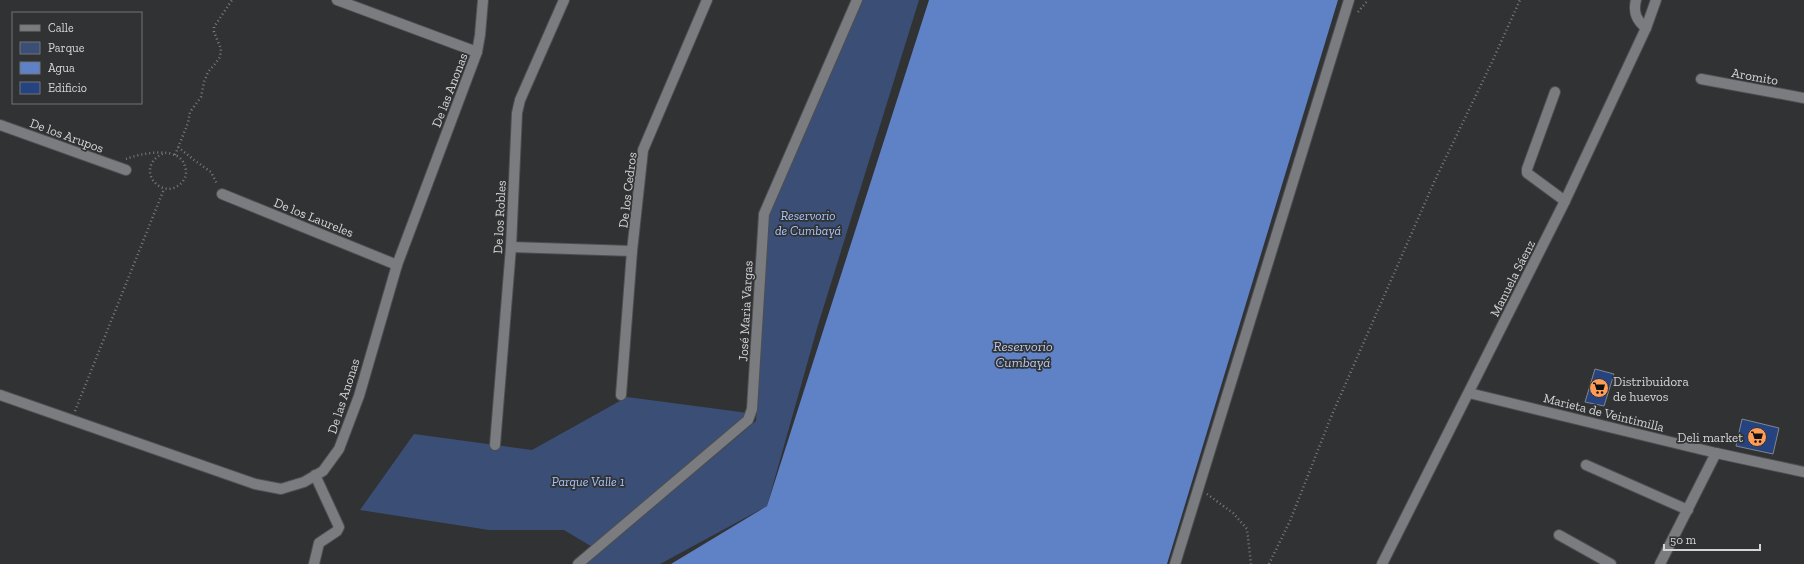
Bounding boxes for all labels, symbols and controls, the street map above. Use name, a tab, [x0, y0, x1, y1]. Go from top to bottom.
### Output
legend	[12, 12, 142, 104]
text: Calle	[48, 21, 74, 35]
text: Parque	[48, 41, 85, 55]
street label: De las Anonas	[428, 51, 471, 129]
text: Agua	[48, 61, 75, 75]
street label: Aromito	[1731, 65, 1780, 88]
text: Edificio	[48, 81, 87, 95]
street label: De los Arupos	[28, 115, 106, 156]
street label: De los Cedros	[615, 151, 640, 229]
street label: De los Robles	[490, 180, 509, 254]
street label: De los Laureles	[272, 195, 356, 240]
park label: Reservorio de Cumbayá	[775, 208, 841, 238]
street label: Manuela Sáenz	[1487, 237, 1538, 319]
street label: José Maria Vargas	[735, 260, 756, 362]
water label: Reservorio Cumbayá	[993, 338, 1053, 371]
street label: De las Anonas	[324, 356, 363, 436]
place label: Distribuidora de huevos	[1613, 374, 1690, 404]
supermarket icon: Distribuidora de huevos	[1588, 377, 1610, 399]
street label: Marieta de Veintimilla	[1542, 390, 1667, 435]
supermarket icon: Deli market	[1746, 426, 1768, 448]
place label: Deli market	[1677, 430, 1743, 445]
park label: Parque Valle 1	[551, 474, 625, 489]
scale bar	[1664, 526, 1760, 552]
text: 50 m	[1670, 533, 1697, 547]

